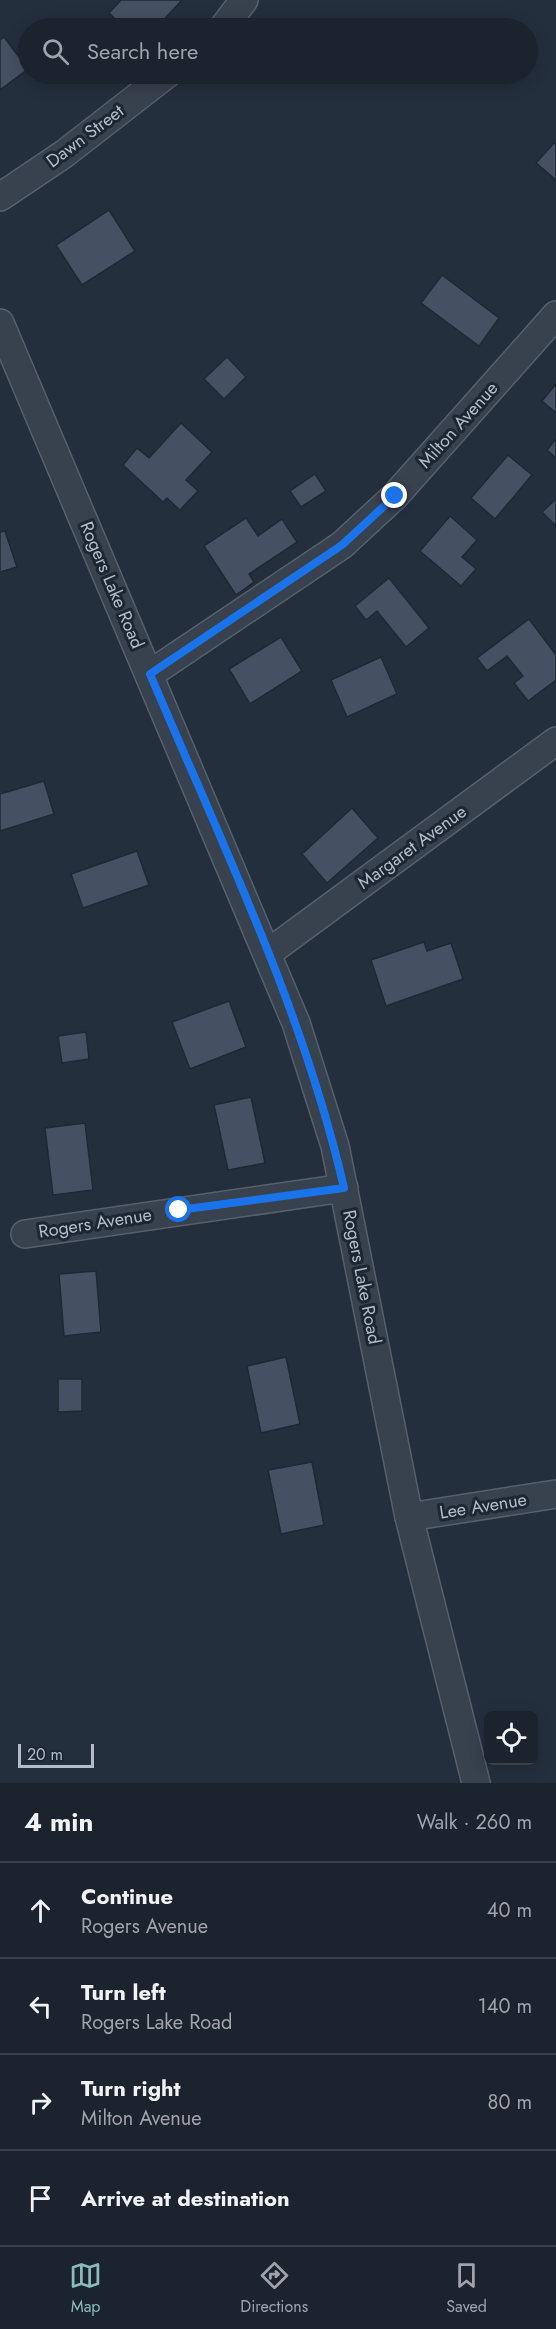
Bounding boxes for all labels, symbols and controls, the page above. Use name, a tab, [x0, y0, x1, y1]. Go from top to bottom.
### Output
search box	[18, 18, 538, 84]
icon: search	[39, 35, 72, 68]
text: Search here	[87, 35, 198, 67]
street label: Dawn Street	[41, 98, 130, 174]
street label: Milton Avenue	[412, 376, 504, 474]
route end	[381, 482, 407, 508]
street label: Rogers Lake Road	[73, 517, 151, 653]
street label: Margaret Avenue	[352, 799, 472, 895]
route start	[165, 1196, 191, 1222]
street label: Rogers Avenue	[36, 1201, 154, 1245]
street label: Rogers Lake Road	[336, 1208, 388, 1346]
street label: Lee Avenue	[437, 1486, 529, 1526]
map controls	[484, 1711, 538, 1765]
button: locate	[484, 1711, 538, 1765]
scale bar	[18, 1741, 94, 1768]
text: 20 m	[27, 1743, 63, 1766]
text: 4 min	[24, 1803, 93, 1841]
text: Walk · 260 m	[417, 1808, 532, 1837]
text: Continue	[81, 1880, 173, 1912]
icon: ahead	[24, 1894, 57, 1927]
text: 40 m	[487, 1896, 532, 1925]
text: Rogers Avenue	[81, 1912, 208, 1941]
text: Turn left	[81, 1976, 166, 2008]
icon: left	[24, 1990, 57, 2023]
text: 140 m	[478, 1992, 532, 2021]
text: Rogers Lake Road	[81, 2008, 232, 2037]
text: Turn right	[81, 2072, 181, 2104]
icon: right	[24, 2086, 57, 2119]
text: 80 m	[487, 2088, 532, 2117]
text: Milton Avenue	[81, 2104, 202, 2133]
icon: arrive	[24, 2182, 57, 2215]
text: Arrive at destination	[81, 2182, 290, 2214]
tab: Map	[69, 2259, 102, 2318]
tab: Directions	[240, 2259, 308, 2318]
tab: Saved	[446, 2259, 487, 2318]

